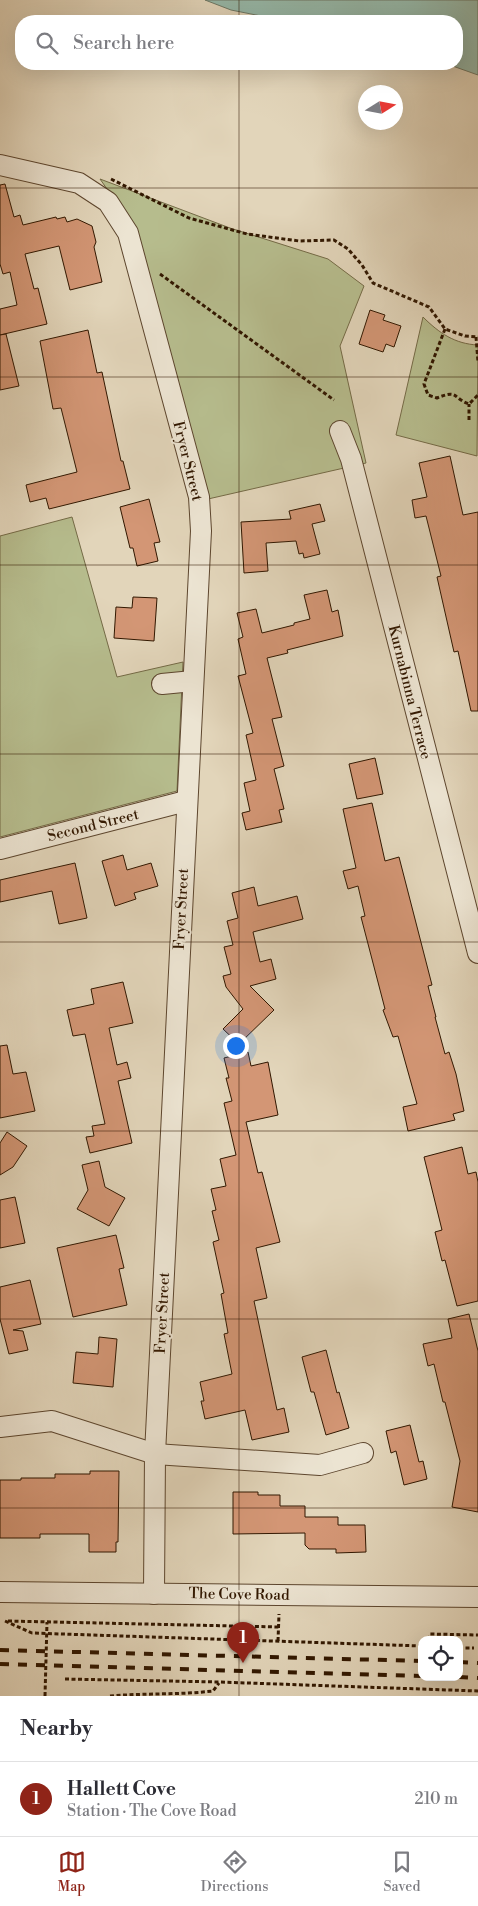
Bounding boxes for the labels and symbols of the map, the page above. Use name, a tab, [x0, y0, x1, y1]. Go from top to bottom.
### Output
north arrow	[358, 85, 403, 130]
street label: Fryer Street	[168, 419, 207, 504]
street label: Kurnabinna Terrace	[384, 623, 435, 761]
street label: Second Street	[45, 805, 141, 846]
street label: Fryer Street	[170, 867, 193, 950]
your location	[223, 1033, 249, 1059]
street label: Fryer Street	[151, 1271, 174, 1354]
street label: The Cove Road	[188, 1584, 290, 1605]
pin: 1	[227, 1622, 259, 1663]

